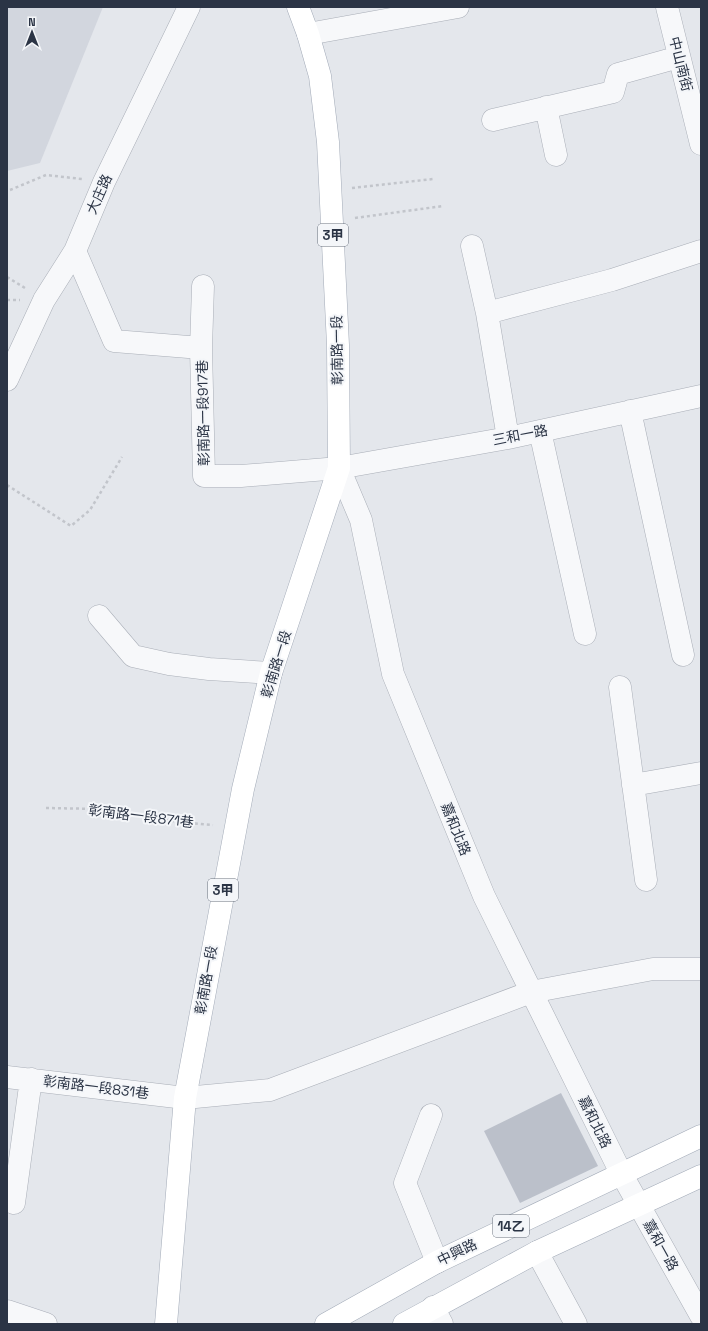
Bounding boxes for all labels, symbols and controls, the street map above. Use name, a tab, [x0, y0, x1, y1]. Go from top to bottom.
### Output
north arrow	[12, 12, 52, 52]
text: N	[28, 15, 36, 29]
street label: 中山南街	[665, 35, 697, 93]
street label: 大庄路	[82, 171, 116, 217]
road number: 3甲	[318, 224, 348, 246]
street label: 彰南路一段	[327, 315, 347, 385]
street label: 彰南路一段917巷	[193, 360, 213, 466]
street label: 三和一路	[491, 421, 549, 449]
street label: 彰南路一段	[257, 628, 295, 700]
street label: 嘉和北路	[437, 800, 475, 858]
street label: 彰南路一段871巷	[87, 801, 195, 831]
road number: 3甲	[208, 879, 238, 901]
street label: 彰南路一段	[191, 944, 221, 1016]
street label: 彰南路一段831巷	[42, 1072, 150, 1102]
street label: 嘉和北路	[575, 1093, 615, 1151]
road number: 14乙	[493, 1215, 529, 1237]
street label: 嘉和一路	[640, 1216, 682, 1274]
street label: 中興路	[434, 1235, 480, 1269]

